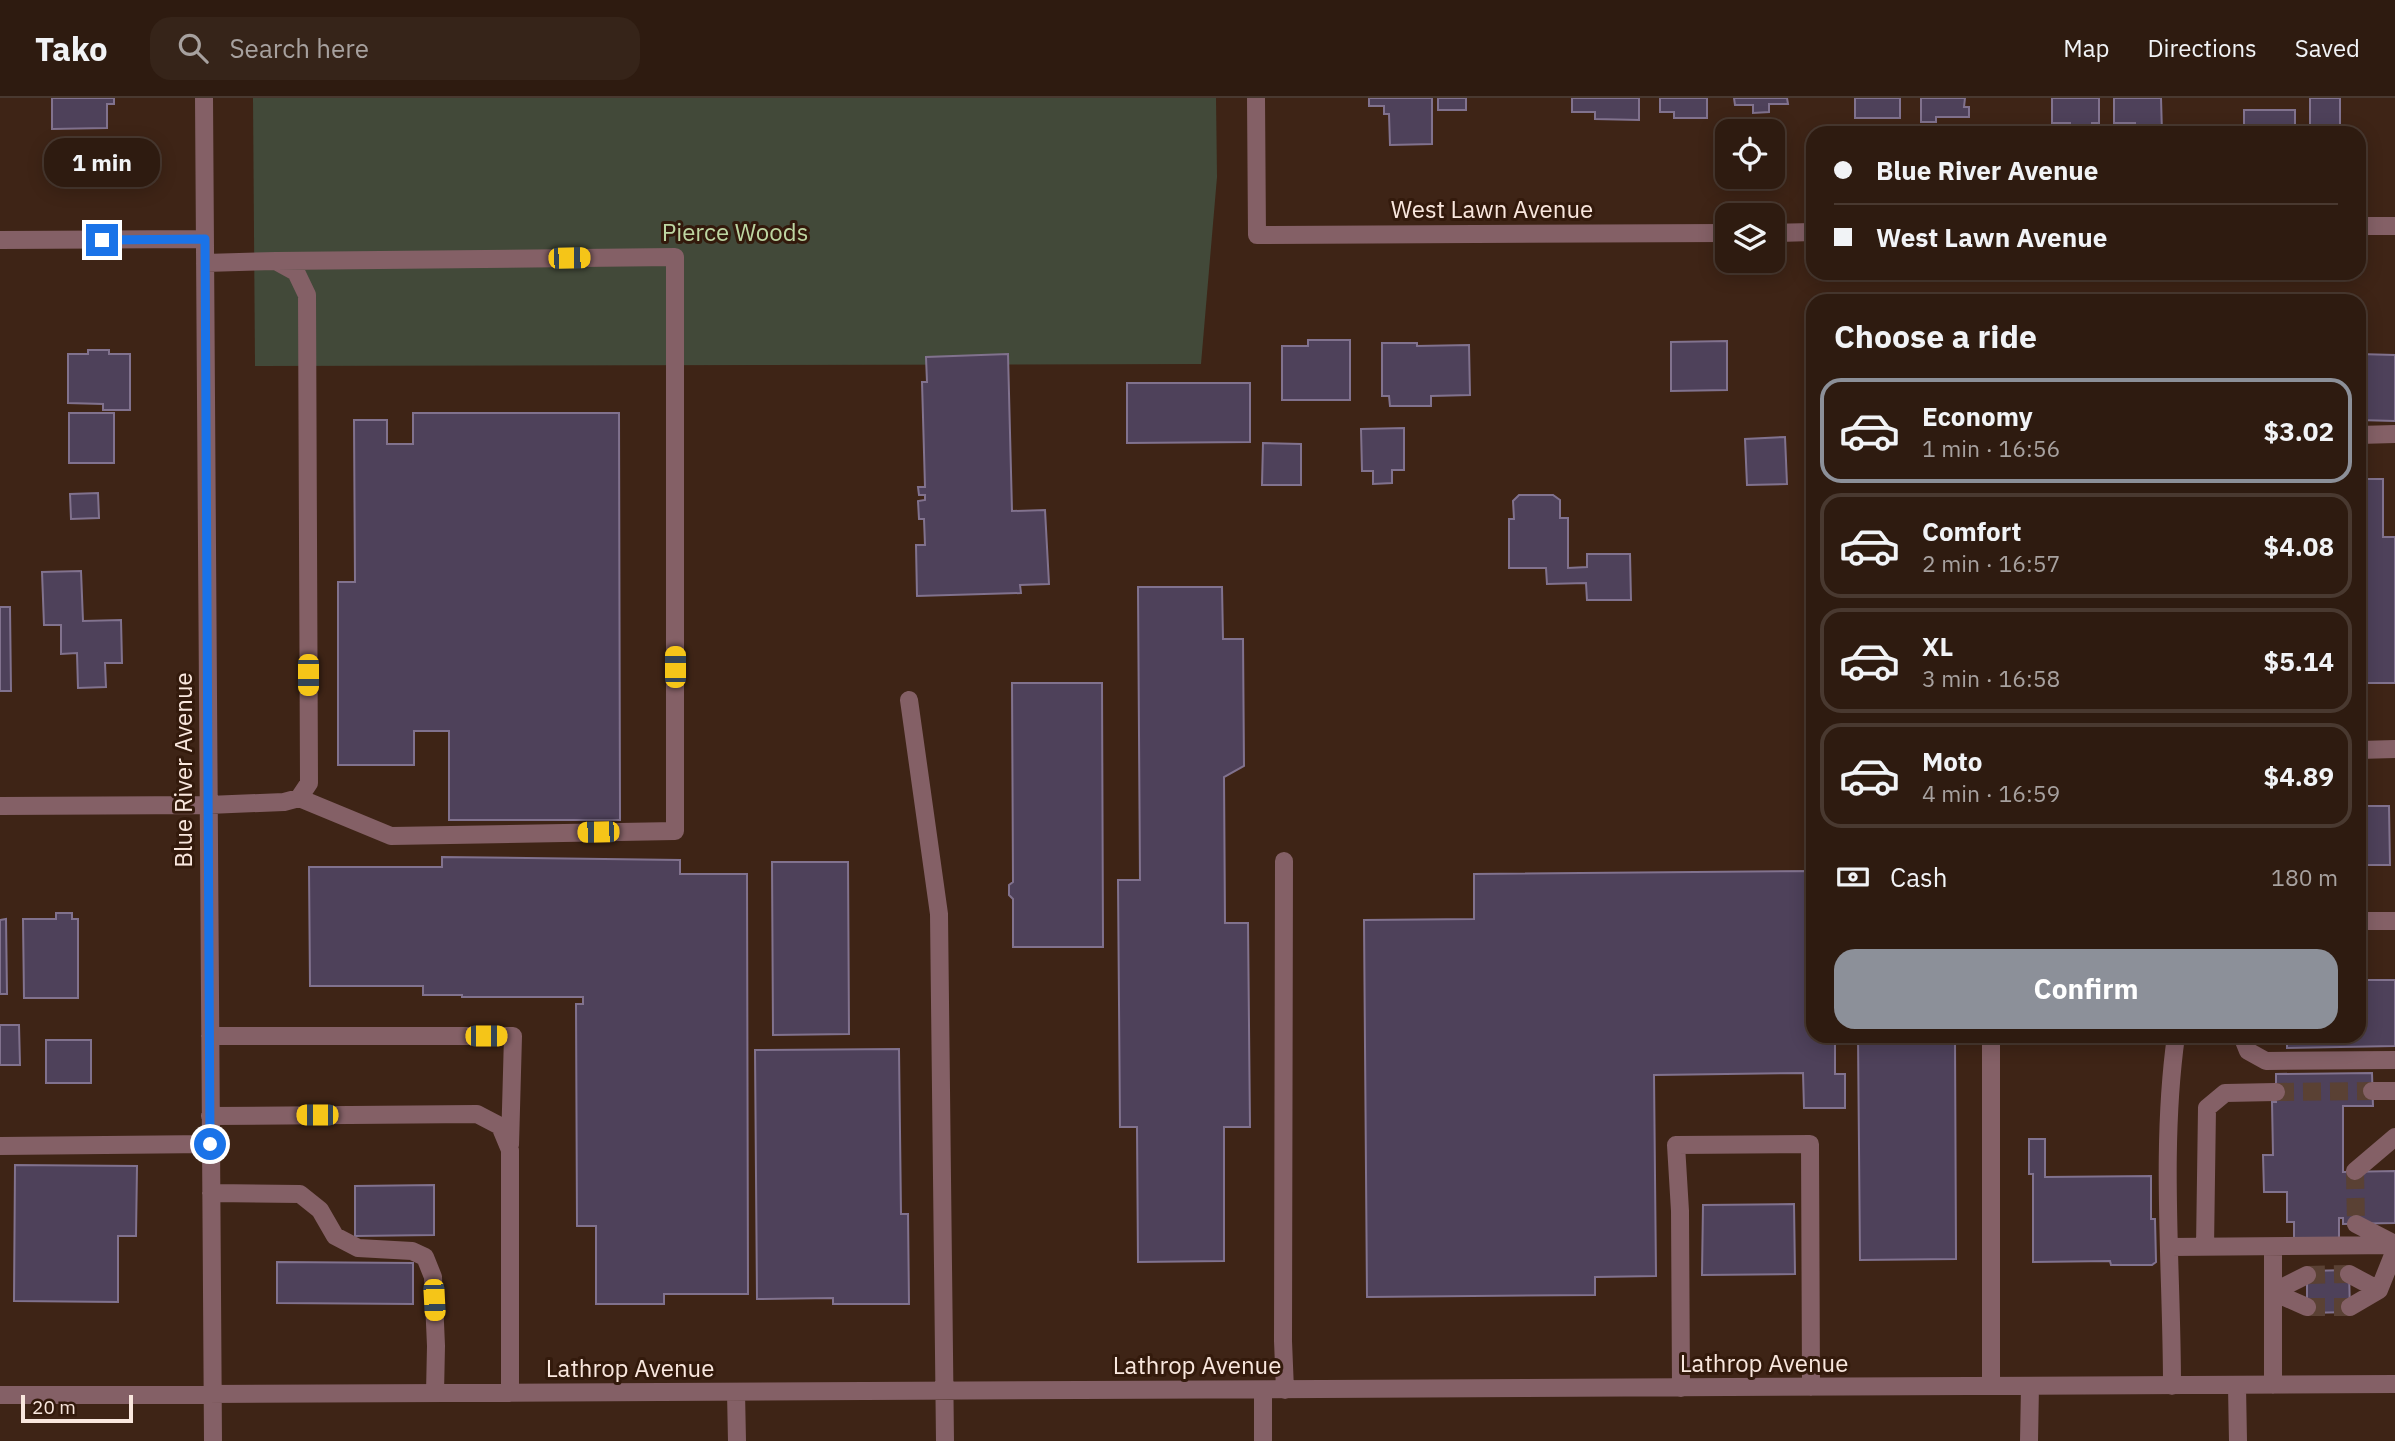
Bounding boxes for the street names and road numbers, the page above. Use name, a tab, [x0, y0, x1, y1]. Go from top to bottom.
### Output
street label: West Lawn Avenue	[1391, 193, 1593, 225]
street label: Blue River Avenue	[167, 672, 199, 868]
street label: Lathrop Avenue	[1680, 1347, 1848, 1379]
street label: Lathrop Avenue	[1113, 1349, 1281, 1381]
street label: Lathrop Avenue	[546, 1352, 714, 1384]

